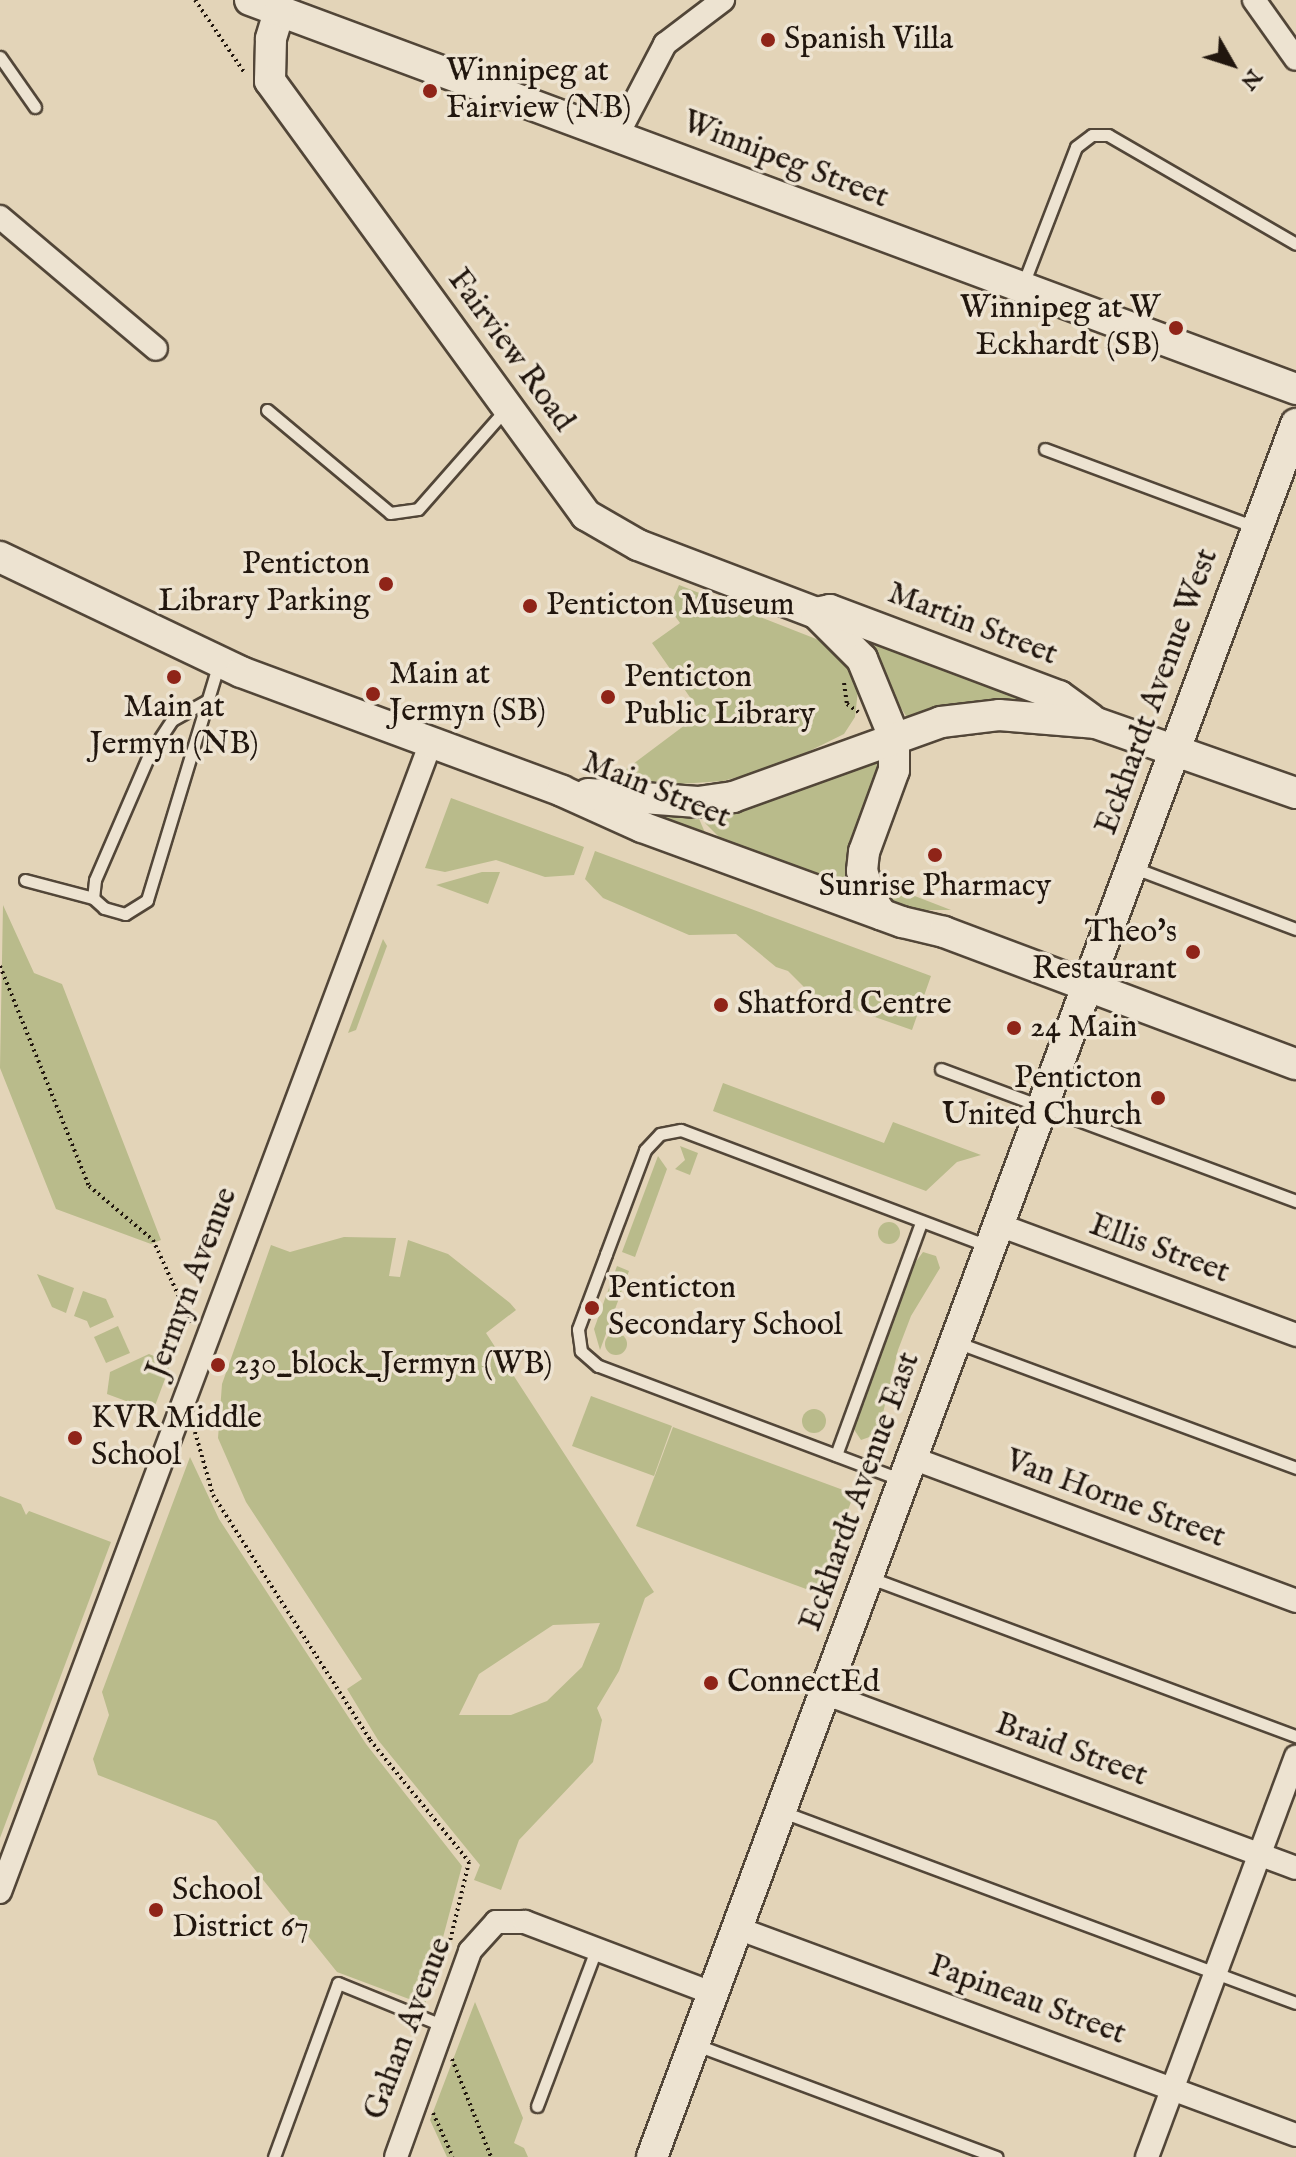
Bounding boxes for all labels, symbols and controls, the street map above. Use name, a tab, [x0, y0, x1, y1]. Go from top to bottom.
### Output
place label: Spanish Villa	[784, 21, 953, 59]
north arrow	[1192, 24, 1272, 104]
marker: Spanish Villa	[759, 31, 777, 49]
place label: Winnipeg at Fairview (NB)	[446, 54, 631, 129]
text: N	[1234, 63, 1268, 95]
marker: Winnipeg at Fairview (NB)	[421, 82, 439, 100]
street label: Winnipeg Street	[677, 104, 893, 218]
street label: Fairview Road	[438, 262, 582, 440]
place label: Winnipeg at W Eckhardt (SB)	[960, 291, 1160, 366]
marker: Winnipeg at W Eckhardt (SB)	[1167, 319, 1185, 337]
street label: Eckhardt Avenue West	[1088, 544, 1228, 840]
place label: Penticton Library Parking	[158, 547, 370, 622]
marker: Penticton Library Parking	[377, 575, 395, 593]
street label: Martin Street	[882, 575, 1062, 675]
place label: Penticton Museum	[546, 587, 795, 625]
marker: Penticton Museum	[521, 597, 539, 615]
place label: Main at Jermyn (SB)	[389, 657, 546, 732]
place label: Penticton Public Library	[624, 660, 815, 735]
marker: Main at Jermyn (NB)	[165, 668, 183, 686]
marker: Main at Jermyn (SB)	[364, 685, 382, 703]
marker: Penticton Public Library	[599, 688, 617, 706]
place label: Main at Jermyn (NB)	[89, 690, 259, 765]
street label: Main Street	[576, 744, 736, 838]
marker: Sunrise Pharmacy	[926, 846, 944, 864]
place label: Sunrise Pharmacy	[819, 868, 1051, 906]
place label: Theo's Restaurant	[1032, 915, 1177, 990]
marker: Theo's Restaurant	[1184, 943, 1202, 961]
place label: Shatford Centre	[737, 986, 952, 1024]
marker: Shatford Centre	[712, 996, 730, 1014]
place label: 24 Main	[1030, 1009, 1137, 1047]
marker: 24 Main	[1005, 1019, 1023, 1037]
place label: Penticton United Church	[942, 1061, 1142, 1136]
marker: Penticton United Church	[1149, 1089, 1167, 1107]
street label: Jermyn Avenue	[139, 1182, 247, 1384]
street label: Ellis Street	[1084, 1207, 1234, 1293]
place label: Penticton Secondary School	[608, 1271, 843, 1346]
marker: Penticton Secondary School	[583, 1299, 601, 1317]
place label: 230_block_Jermyn (WB)	[234, 1346, 552, 1384]
street label: Eckhardt Avenue East	[793, 1347, 929, 1637]
marker: 230_block_Jermyn (WB)	[209, 1356, 227, 1374]
place label: KVR Middle School	[91, 1401, 262, 1476]
marker: KVR Middle School	[66, 1429, 84, 1447]
street label: Van Horne Street	[1000, 1442, 1230, 1558]
place label: ConnectEd	[727, 1664, 880, 1702]
marker: ConnectEd	[702, 1674, 720, 1692]
street label: Braid Street	[990, 1706, 1152, 1796]
place label: School District 67	[172, 1873, 309, 1948]
marker: School District 67	[147, 1901, 165, 1919]
street label: Gahan Avenue	[357, 1933, 461, 2125]
street label: Papineau Street	[923, 1948, 1131, 2054]

